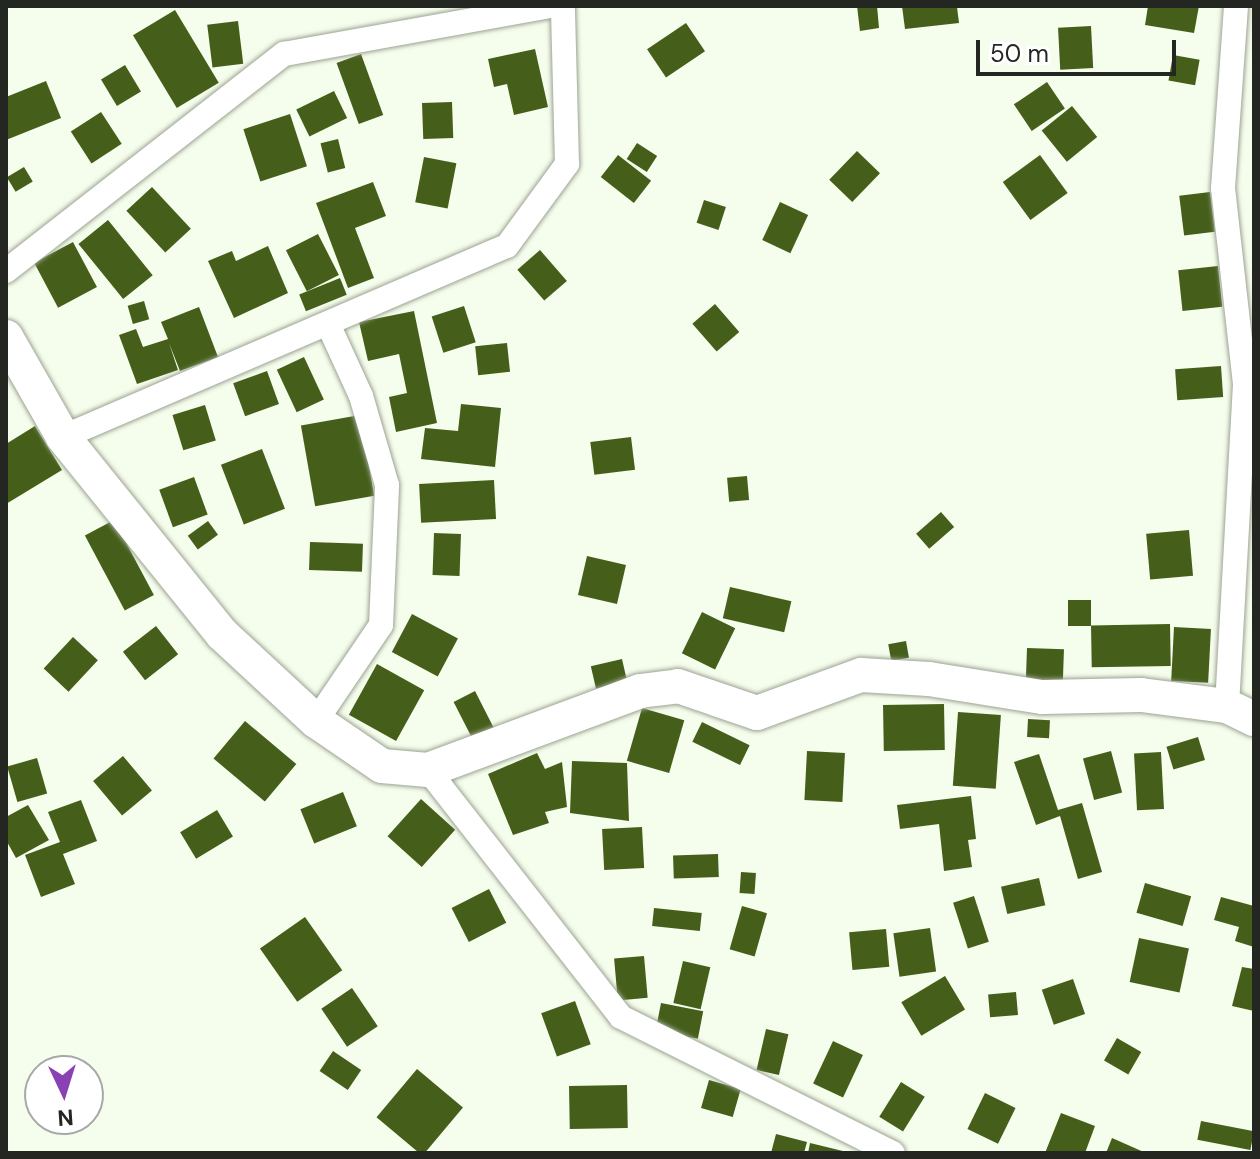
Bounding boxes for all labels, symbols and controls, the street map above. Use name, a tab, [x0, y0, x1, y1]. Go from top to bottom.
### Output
scale bar	[980, 24, 1180, 74]
text: 50 m	[990, 38, 1049, 69]
north arrow	[24, 1055, 104, 1135]
text: N	[57, 1102, 75, 1132]

